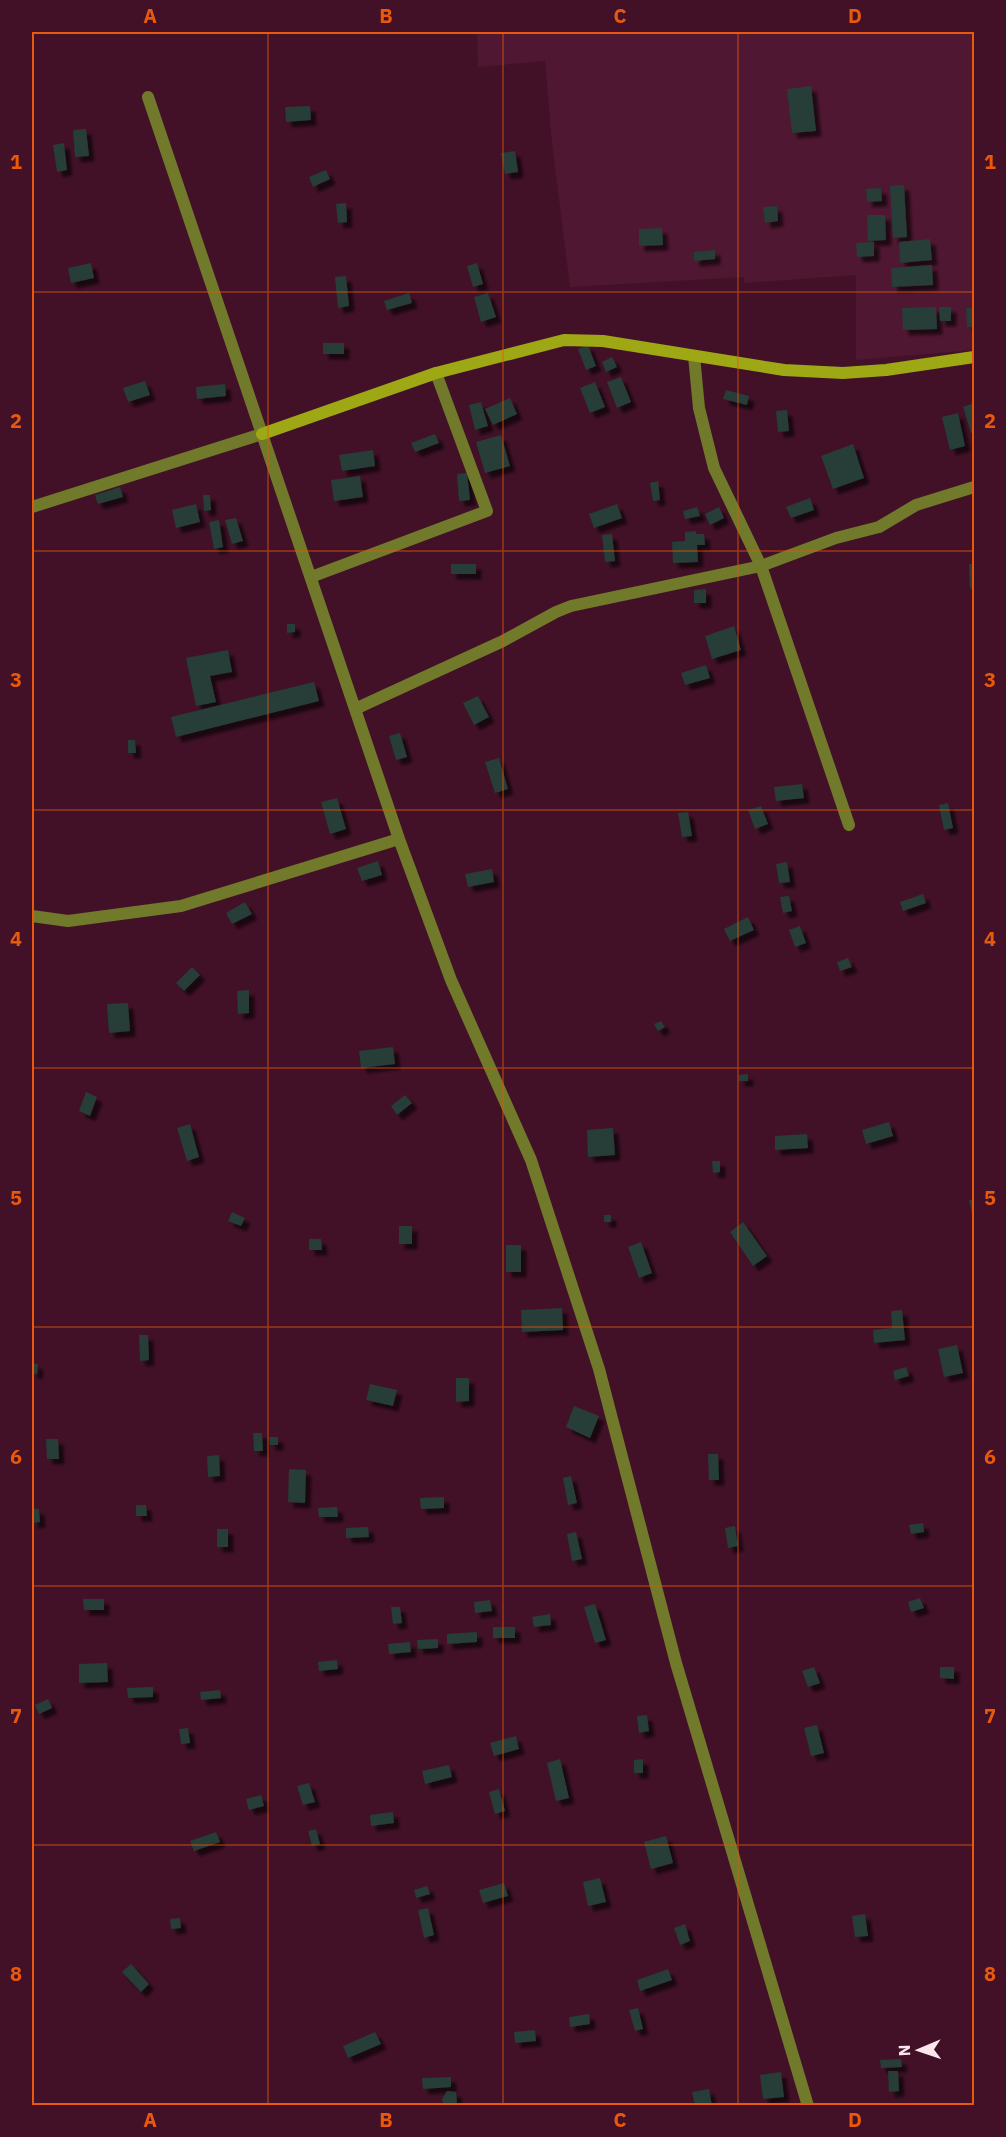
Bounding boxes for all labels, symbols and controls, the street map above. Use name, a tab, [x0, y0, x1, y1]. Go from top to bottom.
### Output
text: A	[143, 2, 157, 29]
text: B	[379, 2, 393, 29]
text: C	[613, 2, 627, 29]
text: D	[848, 2, 862, 29]
text: 1	[10, 148, 22, 175]
text: 1	[984, 148, 996, 175]
text: 2	[10, 407, 22, 434]
text: 2	[984, 407, 996, 434]
text: 3	[10, 666, 22, 693]
text: 3	[984, 666, 996, 693]
text: 4	[10, 925, 22, 952]
text: 4	[984, 925, 996, 952]
text: 5	[10, 1184, 22, 1211]
text: 5	[984, 1184, 996, 1211]
text: 6	[10, 1443, 22, 1470]
text: 6	[984, 1443, 996, 1470]
text: 7	[10, 1702, 22, 1729]
text: 7	[984, 1702, 996, 1729]
text: 8	[10, 1960, 22, 1987]
text: 8	[984, 1960, 996, 1987]
north arrow	[889, 2020, 949, 2080]
text: N	[894, 2044, 914, 2057]
text: A	[143, 2106, 157, 2133]
text: B	[379, 2106, 393, 2133]
text: C	[613, 2106, 627, 2133]
text: D	[848, 2106, 862, 2133]

